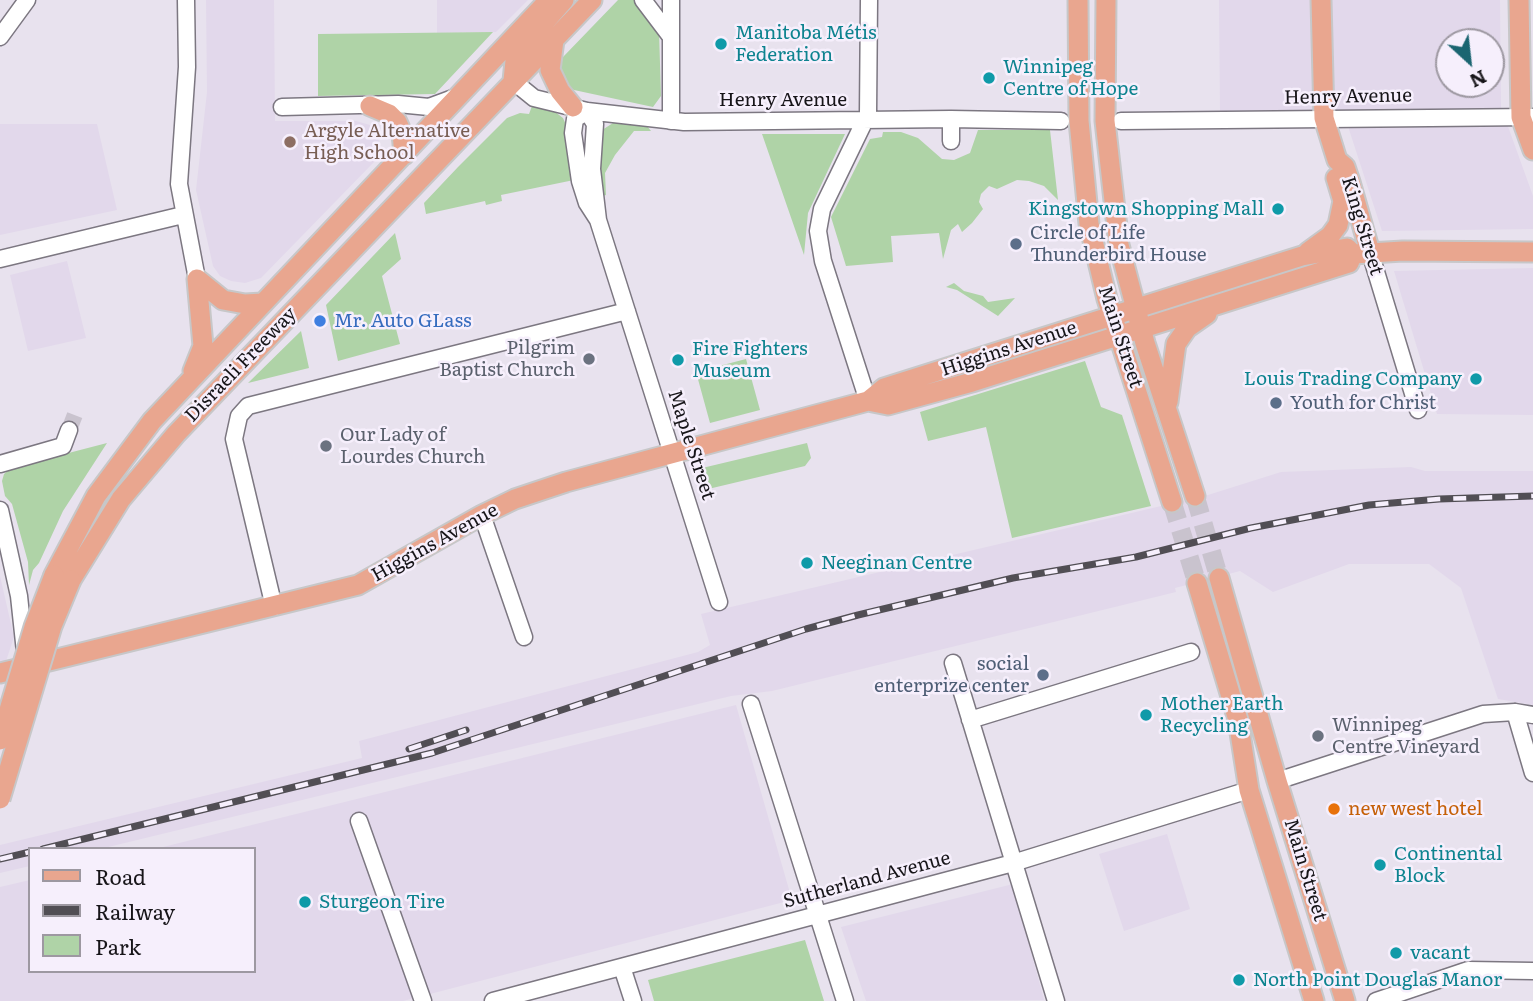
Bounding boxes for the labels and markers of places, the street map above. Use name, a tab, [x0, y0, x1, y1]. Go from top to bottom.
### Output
place label: Manitoba Métis Federation	[735, 22, 877, 66]
marker: Manitoba Métis Federation	[713, 36, 729, 52]
place label: Winnipeg Centre of Hope	[1003, 56, 1138, 100]
marker: Winnipeg Centre of Hope	[981, 70, 997, 86]
place label: Argyle Alternative High School	[304, 120, 470, 164]
marker: Argyle Alternative High School	[282, 134, 298, 150]
place label: Kingstown Shopping Mall	[1028, 198, 1264, 220]
marker: Kingstown Shopping Mall	[1270, 201, 1286, 217]
place label: Circle of Life Thunderbird House	[1030, 222, 1207, 266]
marker: Circle of Life Thunderbird House	[1008, 236, 1024, 252]
place label: Mr. Auto GLass	[334, 310, 472, 332]
marker: Mr. Auto GLass	[312, 313, 328, 329]
place label: Pilgrim Baptist Church	[439, 337, 575, 381]
place label: Fire Fighters Museum	[692, 338, 808, 382]
marker: Pilgrim Baptist Church	[581, 351, 597, 367]
marker: Fire Fighters Museum	[670, 352, 686, 368]
place label: Louis Trading Company	[1244, 368, 1462, 390]
marker: Louis Trading Company	[1468, 371, 1484, 387]
place label: Youth for Christ	[1290, 392, 1436, 414]
marker: Youth for Christ	[1268, 395, 1284, 411]
place label: Our Lady of Lourdes Church	[340, 424, 485, 468]
marker: Our Lady of Lourdes Church	[318, 438, 334, 454]
place label: Neeginan Centre	[821, 552, 972, 574]
marker: Neeginan Centre	[799, 555, 815, 571]
place label: social enterprize center	[874, 653, 1029, 697]
marker: social enterprize center	[1035, 667, 1051, 683]
place label: Mother Earth Recycling	[1160, 693, 1284, 737]
marker: Mother Earth Recycling	[1138, 707, 1154, 723]
place label: Winnipeg Centre Vineyard	[1332, 714, 1480, 758]
marker: Winnipeg Centre Vineyard	[1310, 728, 1326, 744]
place label: new west hotel	[1348, 798, 1483, 820]
marker: new west hotel	[1326, 801, 1342, 817]
place label: Continental Block	[1394, 843, 1502, 887]
marker: Continental Block	[1372, 857, 1388, 873]
place label: Sturgeon Tire	[319, 891, 445, 913]
marker: Sturgeon Tire	[297, 894, 313, 910]
place label: vacant	[1410, 942, 1470, 964]
marker: vacant	[1388, 945, 1404, 961]
place label: North Point Douglas Manor	[1253, 969, 1502, 991]
marker: North Point Douglas Manor	[1231, 972, 1247, 988]

